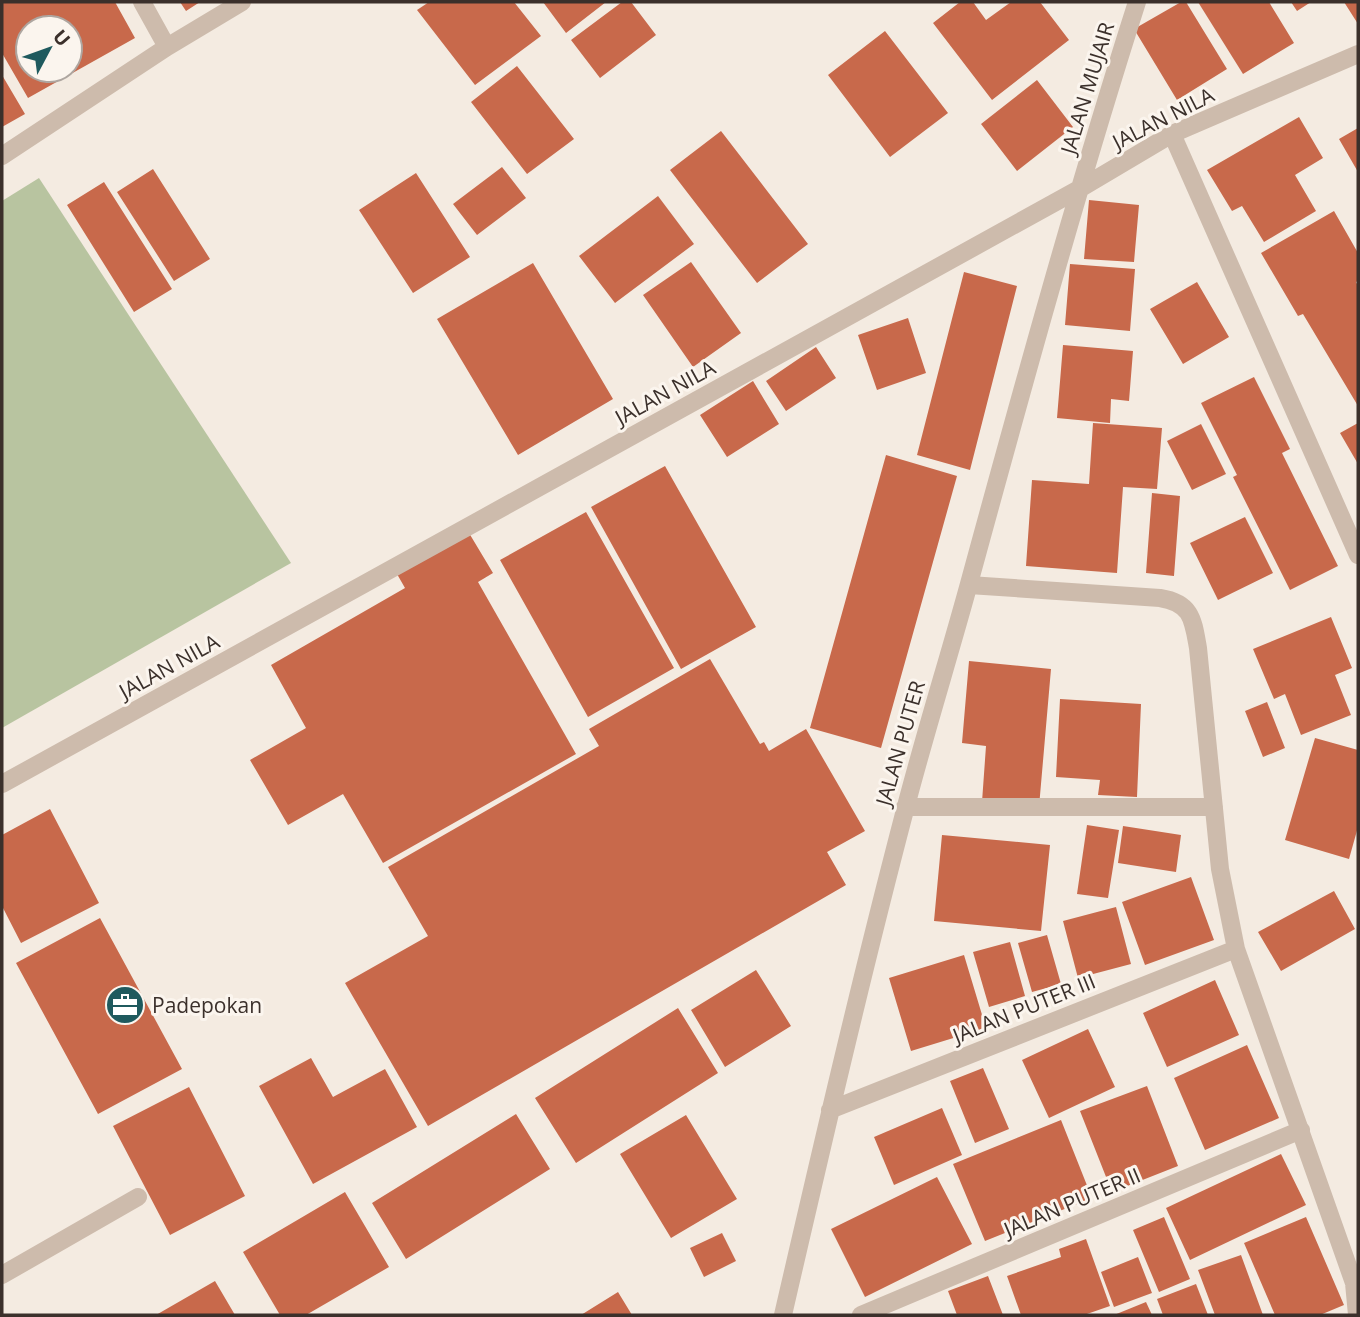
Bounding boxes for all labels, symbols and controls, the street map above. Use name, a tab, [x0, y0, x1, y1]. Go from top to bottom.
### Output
north arrow	[14, 14, 84, 84]
street label: JALAN MUJAIR	[1053, 19, 1120, 159]
text: U	[47, 24, 76, 52]
street label: JALAN NILA	[1106, 80, 1219, 156]
street label: JALAN NILA	[608, 353, 721, 432]
street label: JALAN NILA	[112, 627, 225, 706]
street label: JALAN PUTER	[868, 677, 931, 811]
street label: JALAN PUTER III	[947, 967, 1100, 1050]
office icon: Padepokan	[104, 984, 146, 1026]
place label: Padepokan	[152, 991, 262, 1019]
street label: JALAN PUTER II	[998, 1161, 1145, 1244]

